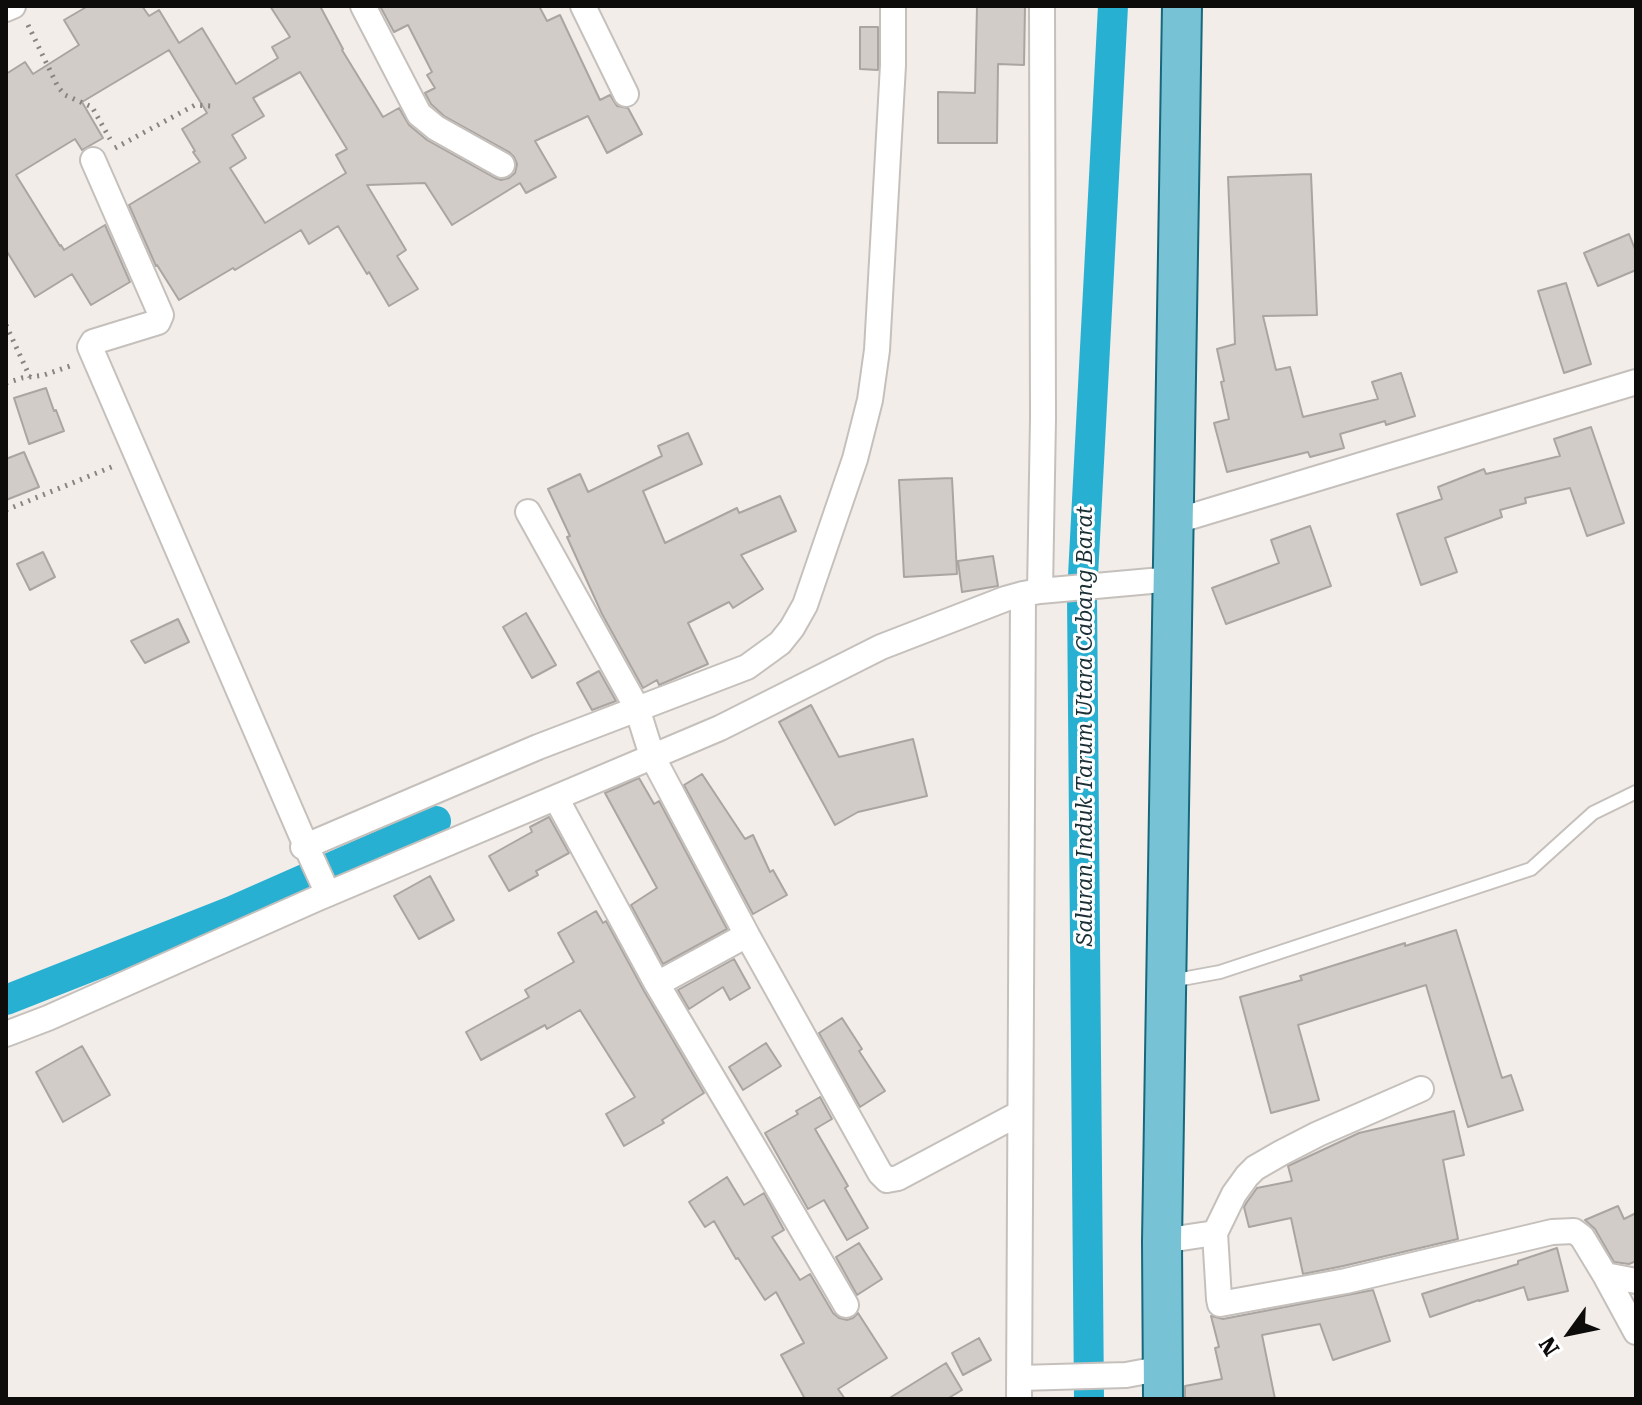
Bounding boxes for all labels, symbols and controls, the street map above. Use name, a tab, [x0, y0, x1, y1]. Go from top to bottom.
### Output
water label: Saluran Induk Tarum Utara Cabang Barat	[1073, 506, 1099, 946]
north arrow	[1530, 1293, 1610, 1373]
text: N	[1534, 1332, 1565, 1360]

